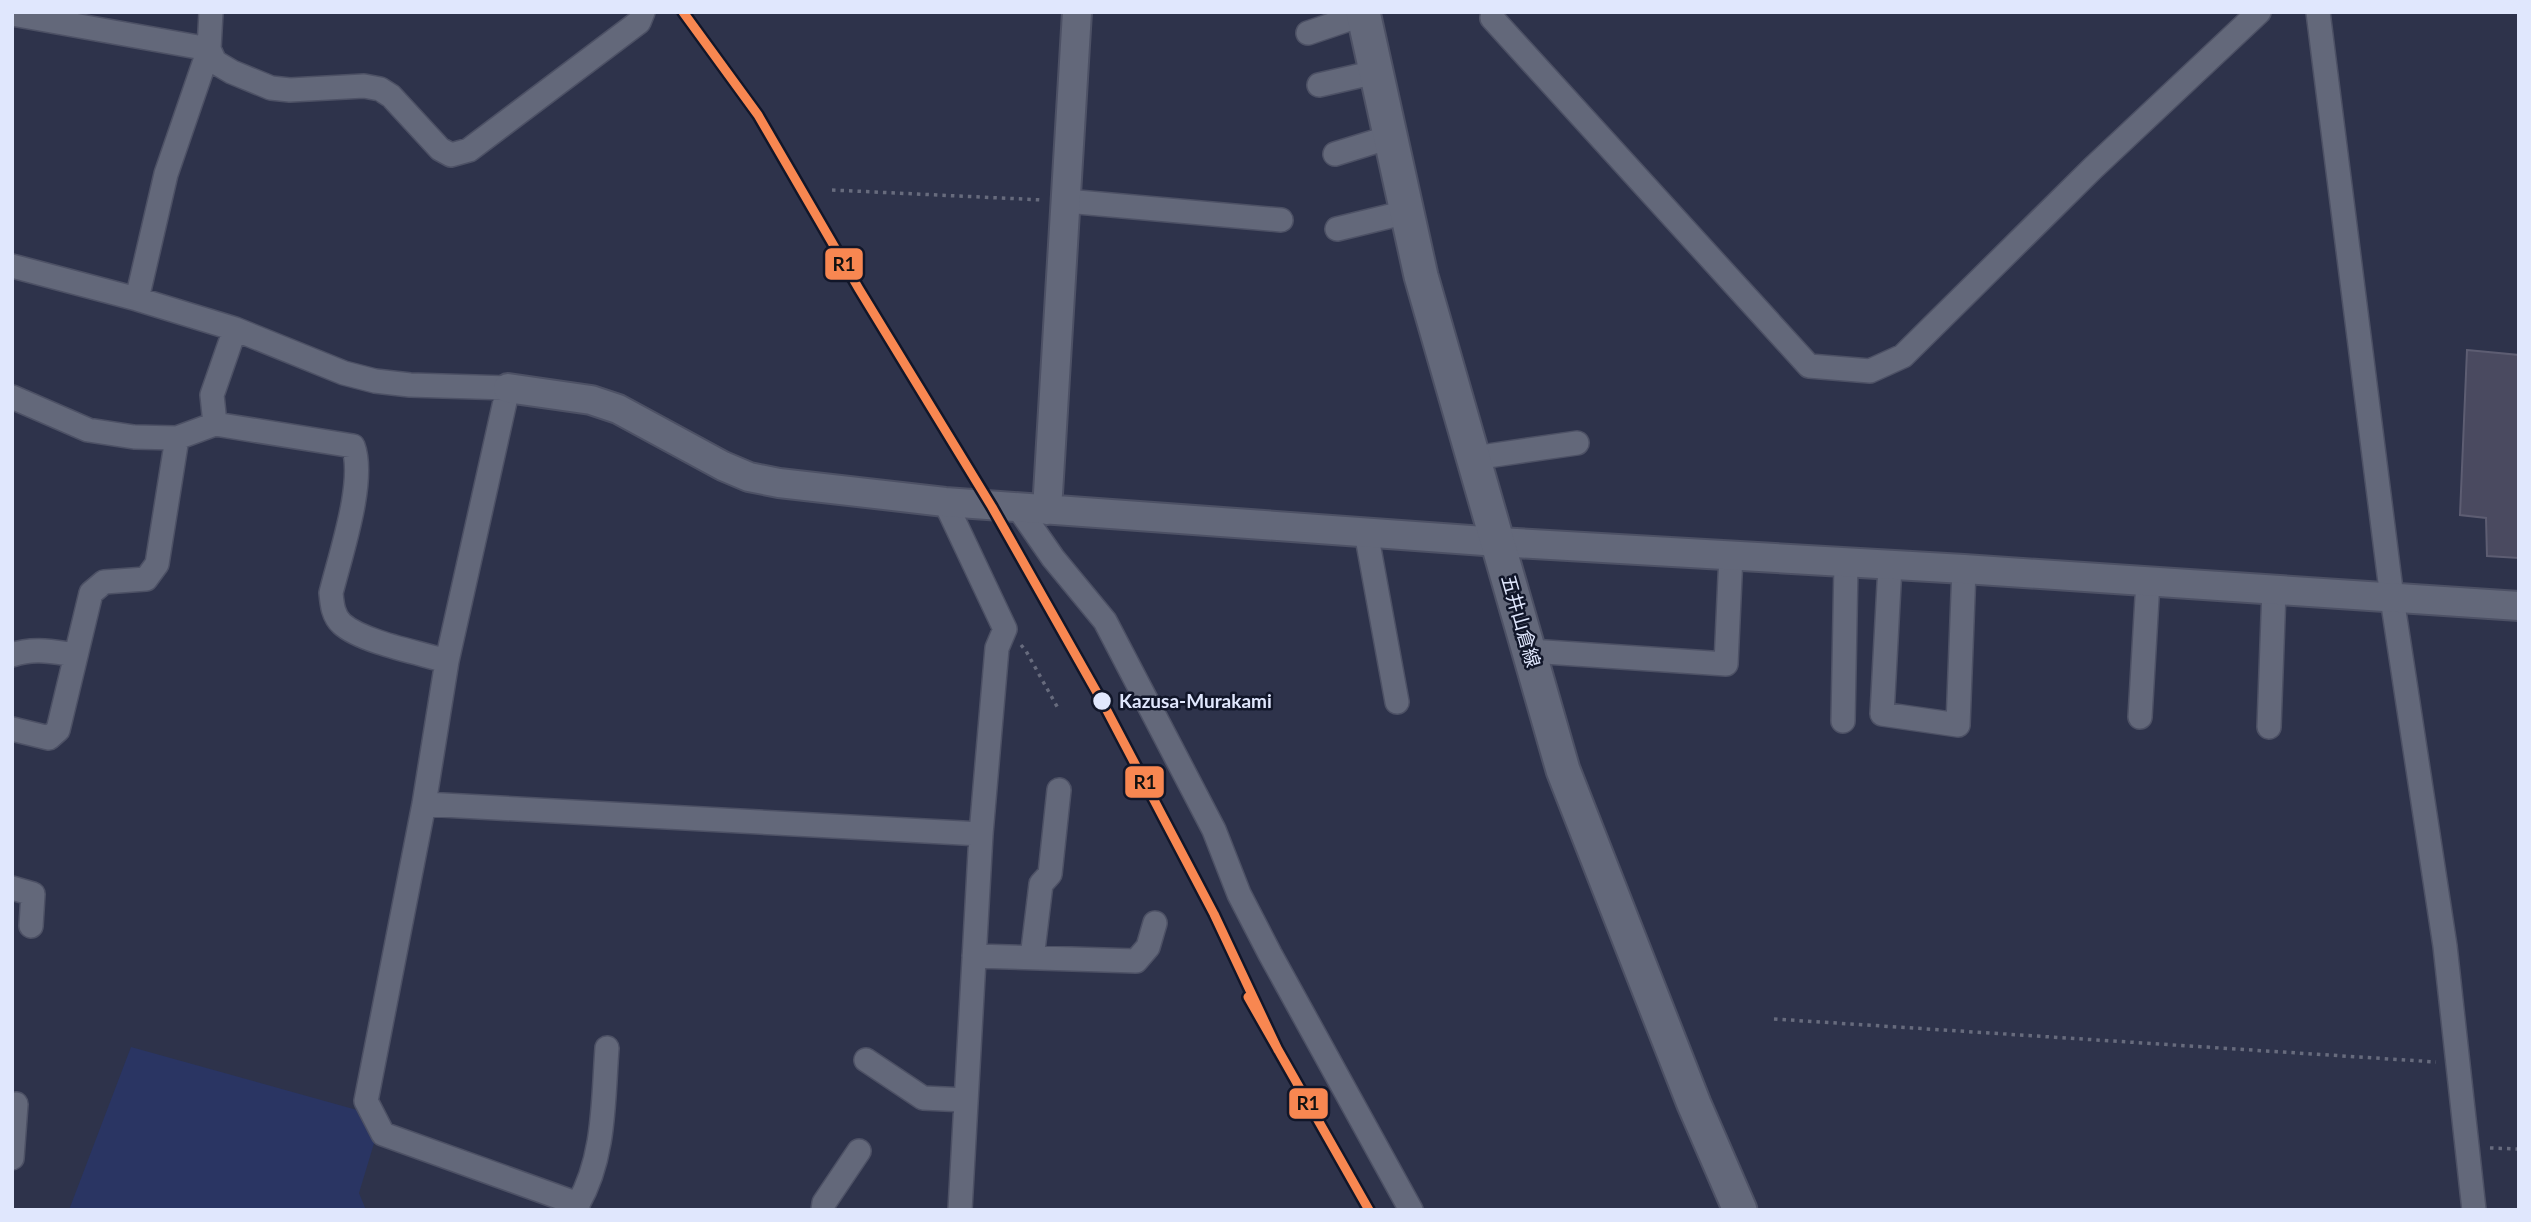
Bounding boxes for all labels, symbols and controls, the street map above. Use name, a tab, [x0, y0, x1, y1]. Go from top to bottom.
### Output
line badge: R1	[824, 247, 864, 281]
text: R1	[832, 252, 856, 275]
street label: 五井山倉線	[1497, 572, 1546, 670]
place label: Kazusa-Murakami	[1119, 689, 1272, 712]
marker: Kazusa-Murakami	[1091, 690, 1113, 712]
line badge: R1	[1124, 765, 1165, 799]
text: R1	[1133, 770, 1157, 793]
line badge: R1	[1288, 1087, 1329, 1120]
text: R1	[1296, 1091, 1320, 1114]

